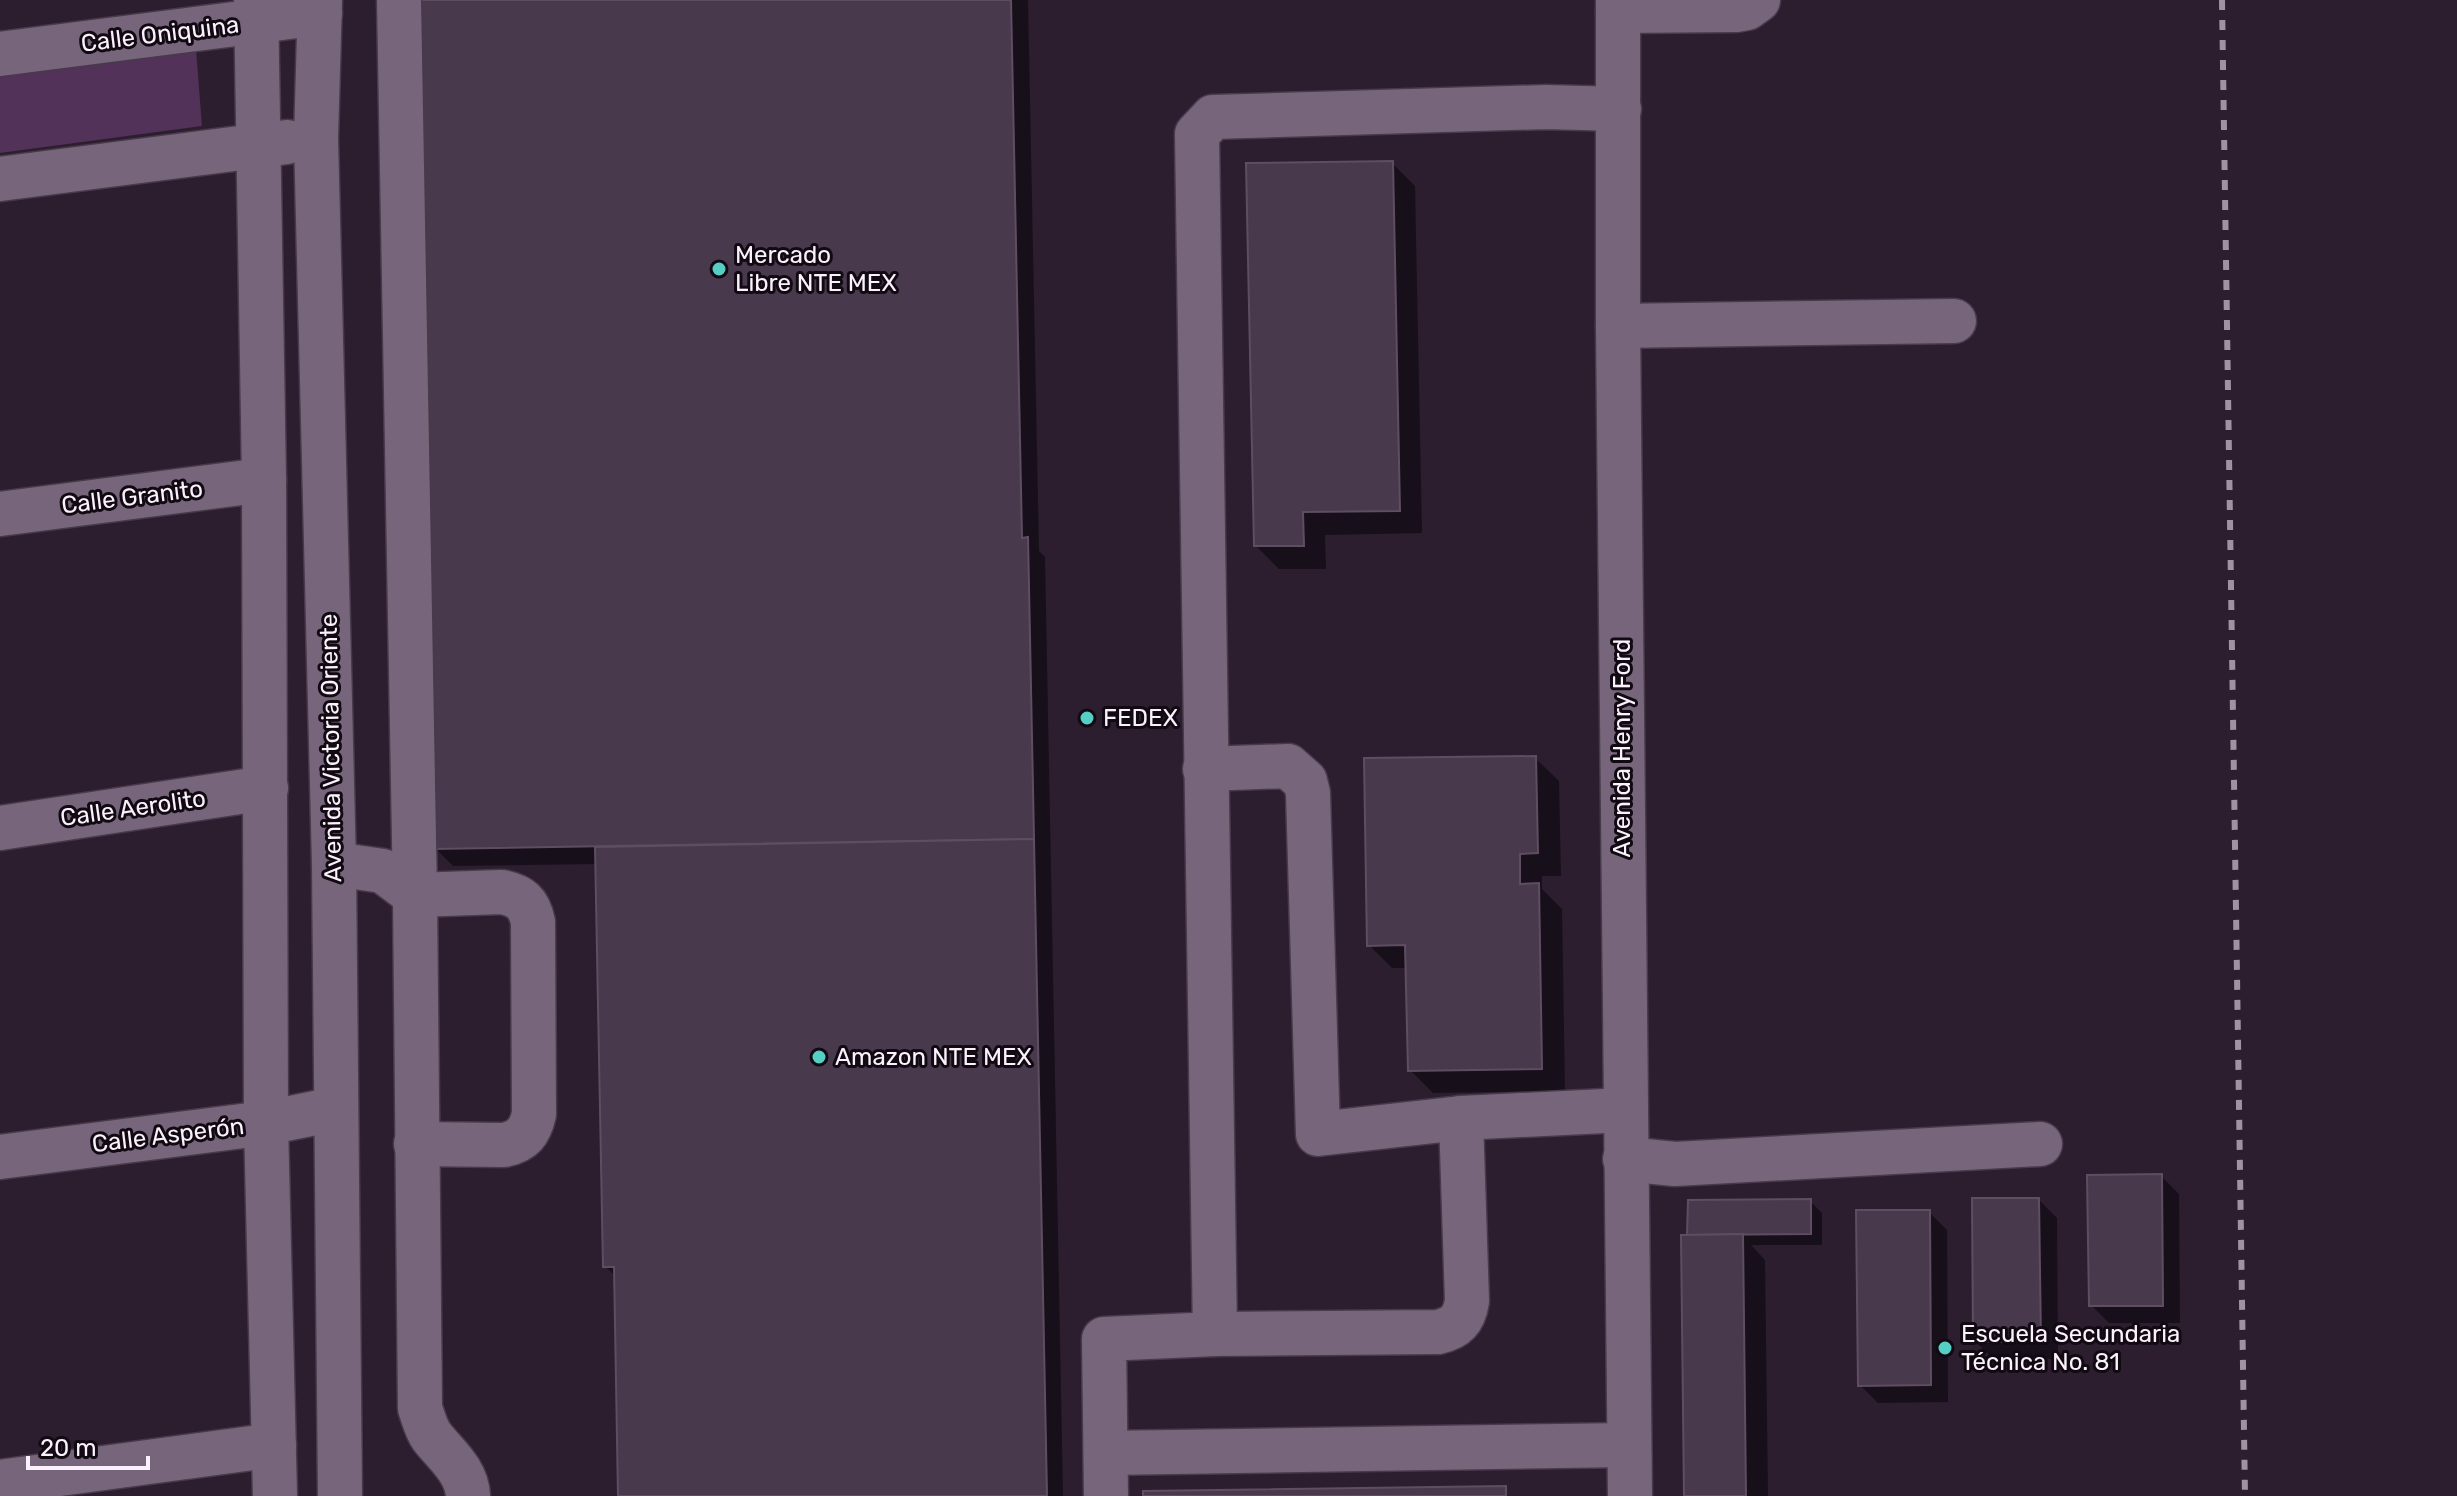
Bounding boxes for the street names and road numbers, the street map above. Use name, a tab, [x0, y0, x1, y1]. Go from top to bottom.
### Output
street label: Calle Oniquina	[79, 10, 241, 58]
street label: Calle Granito	[60, 474, 204, 520]
street label: Avenida Victoria Oriente	[315, 614, 347, 882]
street label: Avenida Henry Ford	[1608, 639, 1636, 857]
street label: Calle Aerolito	[59, 784, 207, 832]
street label: Calle Asperón	[90, 1112, 246, 1158]

